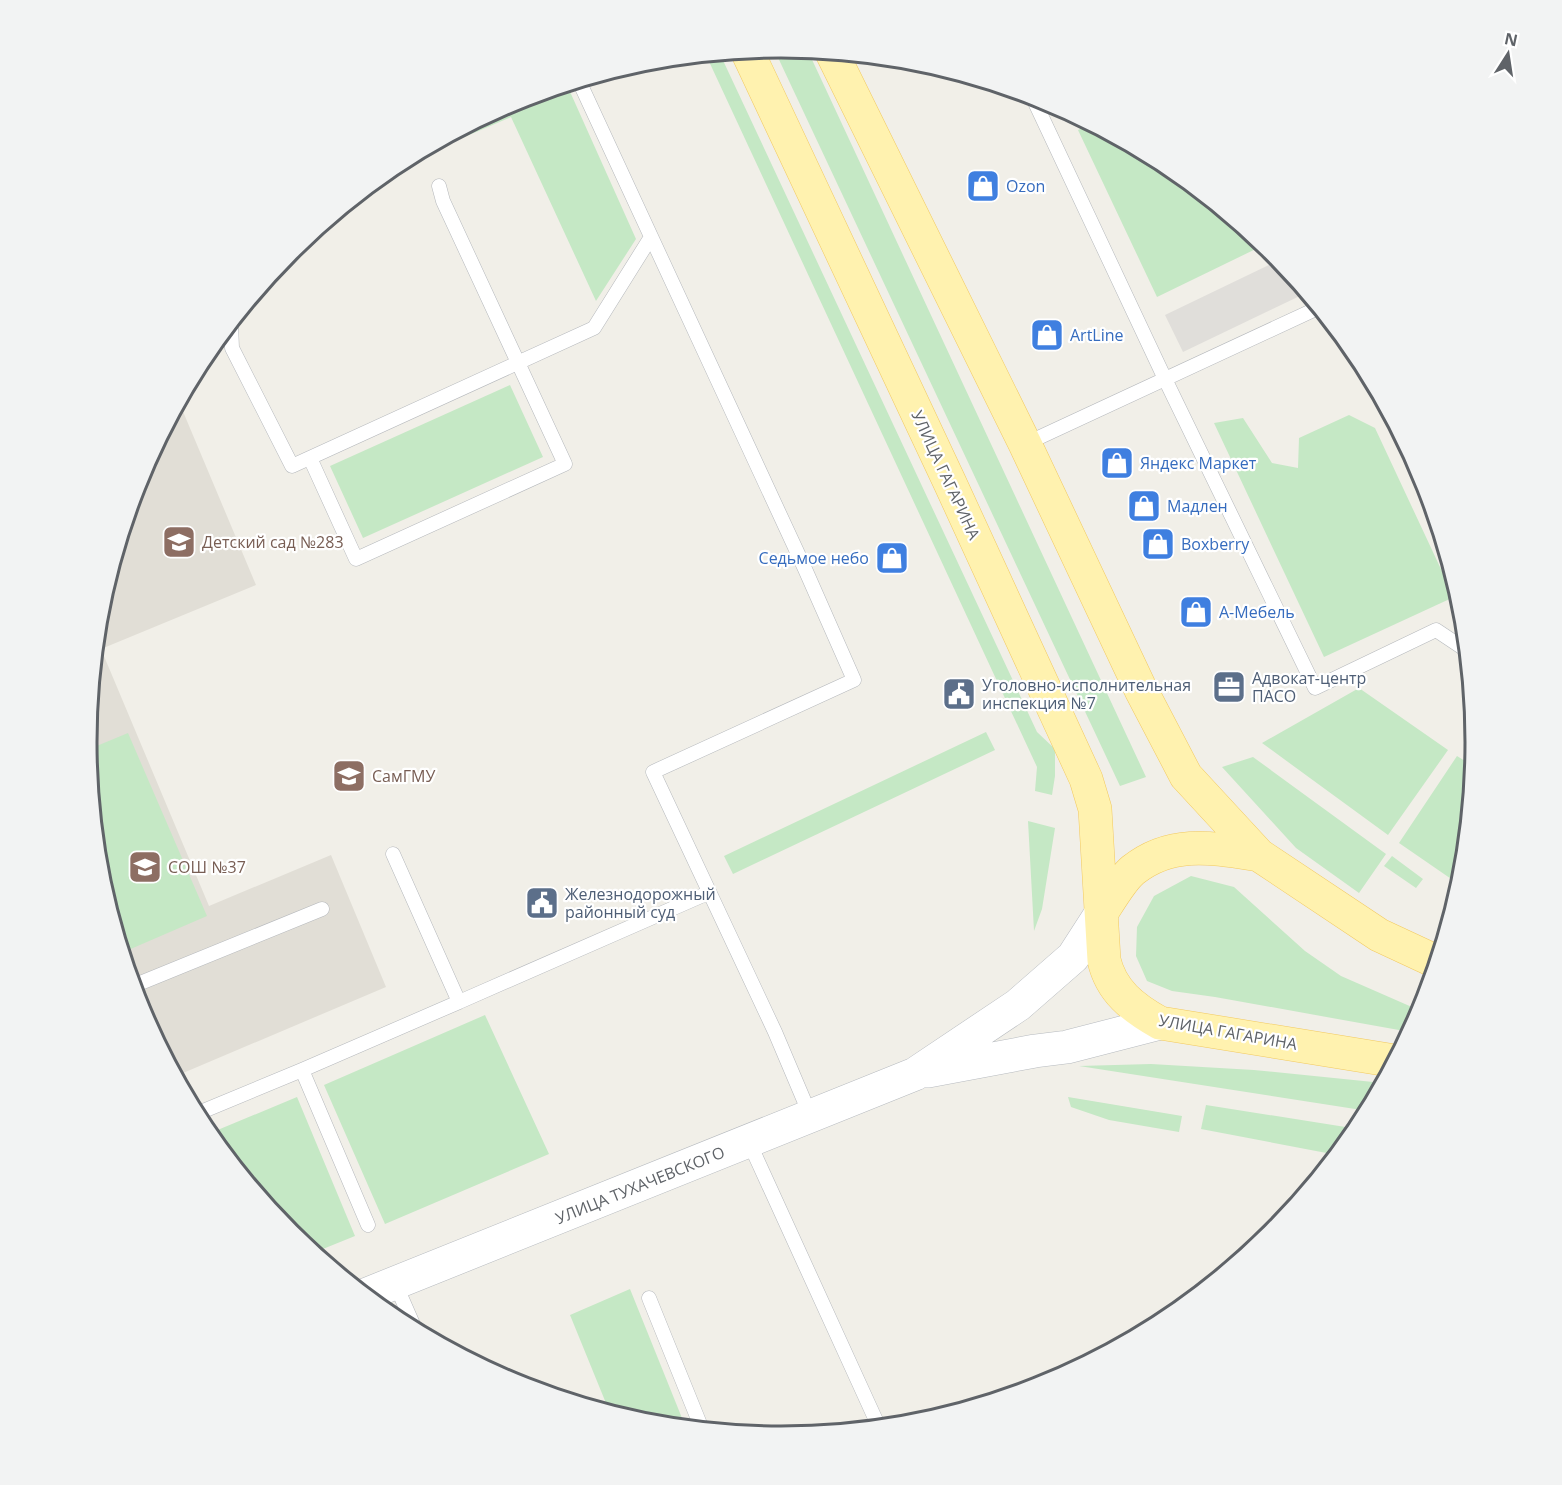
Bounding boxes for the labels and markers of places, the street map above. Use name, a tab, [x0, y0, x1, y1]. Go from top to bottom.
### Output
shop icon: Ozon	[965, 168, 1001, 204]
place label: Ozon	[1006, 175, 1045, 197]
shop icon: ArtLine	[1029, 317, 1065, 353]
place label: ArtLine	[1070, 324, 1124, 346]
shop icon: Яндекс Маркет	[1099, 445, 1135, 481]
place label: Яндекс Маркет	[1140, 452, 1257, 474]
shop icon: Мадлен	[1126, 488, 1162, 524]
place label: Мадлен	[1167, 495, 1228, 517]
school or university icon: Детский сад №283	[161, 524, 197, 560]
shop icon: Boxberry	[1140, 526, 1176, 562]
place label: Детский сад №283	[202, 531, 344, 553]
place label: Boxberry	[1181, 533, 1250, 555]
shop icon: Седьмое небо	[874, 540, 910, 576]
place label: Седьмое небо	[759, 547, 869, 569]
shop icon: А-Мебель	[1178, 594, 1214, 630]
place label: А-Мебель	[1219, 601, 1295, 623]
place label: Адвокат-центр ПАСО	[1252, 667, 1366, 707]
office icon: Адвокат-центр ПАСО	[1211, 669, 1247, 705]
place label: Уголовно-исполнительная инспекция №7	[982, 674, 1191, 714]
public building icon: Уголовно-исполнительная инспекция №7	[941, 676, 977, 712]
school or university icon: СамГМУ	[331, 758, 367, 794]
place label: СамГМУ	[372, 765, 435, 787]
school or university icon: СОШ №37	[127, 849, 163, 885]
place label: СОШ №37	[168, 856, 246, 878]
place label: Железнодорожный районный суд	[565, 883, 716, 923]
public building icon: Железнодорожный районный суд	[524, 885, 560, 921]

